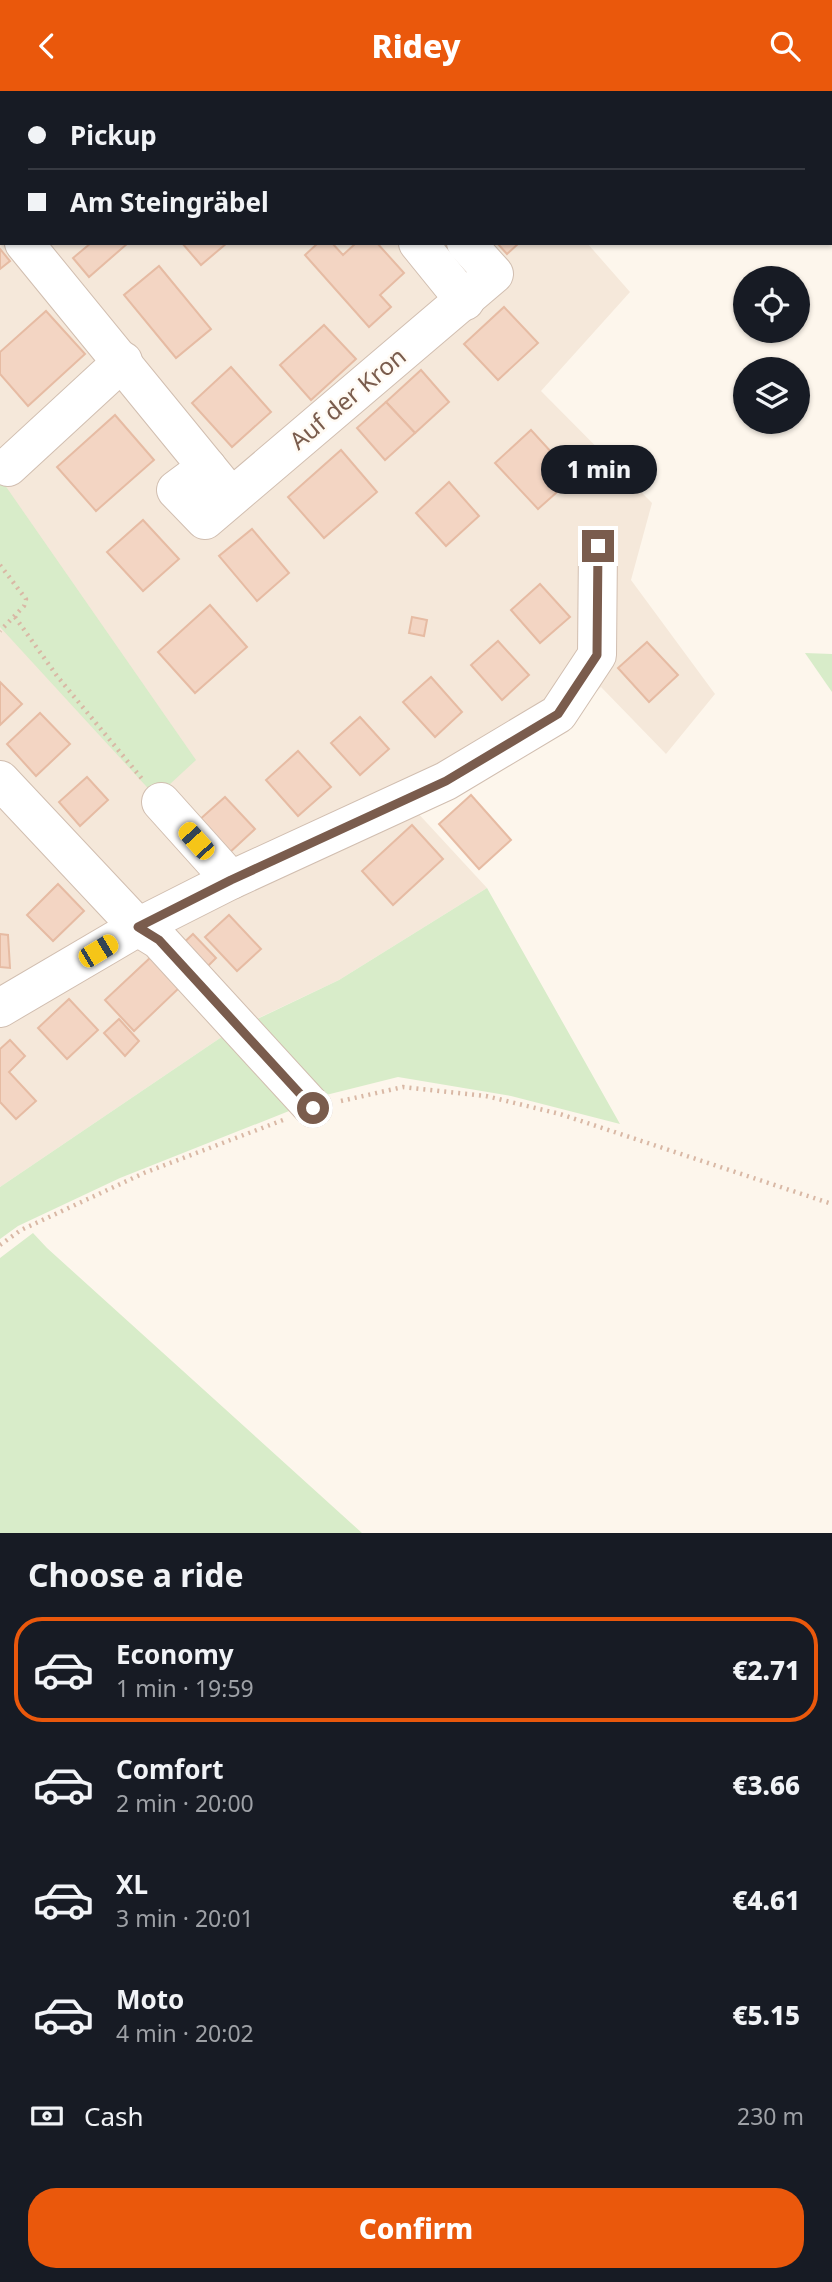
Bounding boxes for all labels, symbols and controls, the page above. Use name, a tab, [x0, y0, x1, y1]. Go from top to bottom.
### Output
text: Ridey	[371, 24, 461, 67]
icon: back	[28, 27, 66, 65]
icon: search	[766, 27, 804, 65]
text: Pickup	[70, 117, 157, 153]
text: Am Steingräbel	[70, 184, 269, 220]
map controls	[733, 266, 810, 434]
button: locate	[733, 266, 810, 343]
street label: Auf der Kron	[282, 339, 412, 456]
button: layers	[733, 357, 810, 434]
callout: 1 min	[540, 445, 656, 493]
text: 1 min	[567, 453, 631, 485]
route end	[582, 530, 614, 562]
car	[175, 818, 218, 864]
car	[75, 931, 122, 971]
route start	[297, 1092, 329, 1124]
text: Choose a ride	[28, 1553, 244, 1596]
text: Economy	[116, 1636, 234, 1672]
icon: car	[32, 1638, 95, 1701]
text: €2.71	[732, 1652, 800, 1688]
text: 1 min · 19:59	[116, 1672, 254, 1704]
text: Comfort	[116, 1751, 224, 1787]
icon: car	[32, 1753, 95, 1816]
text: €3.66	[732, 1767, 800, 1803]
text: 2 min · 20:00	[116, 1787, 254, 1819]
text: XL	[116, 1866, 148, 1902]
icon: car	[32, 1868, 95, 1931]
text: €4.61	[732, 1882, 800, 1918]
text: 3 min · 20:01	[116, 1902, 254, 1934]
text: Moto	[116, 1981, 184, 2017]
icon: car	[32, 1983, 95, 2046]
text: €5.15	[732, 1997, 800, 2033]
text: 4 min · 20:02	[116, 2017, 254, 2049]
icon: cash	[28, 2097, 66, 2135]
text: Cash	[84, 2098, 144, 2134]
text: 230 m	[737, 2100, 804, 2132]
button: Confirm	[28, 2188, 804, 2268]

